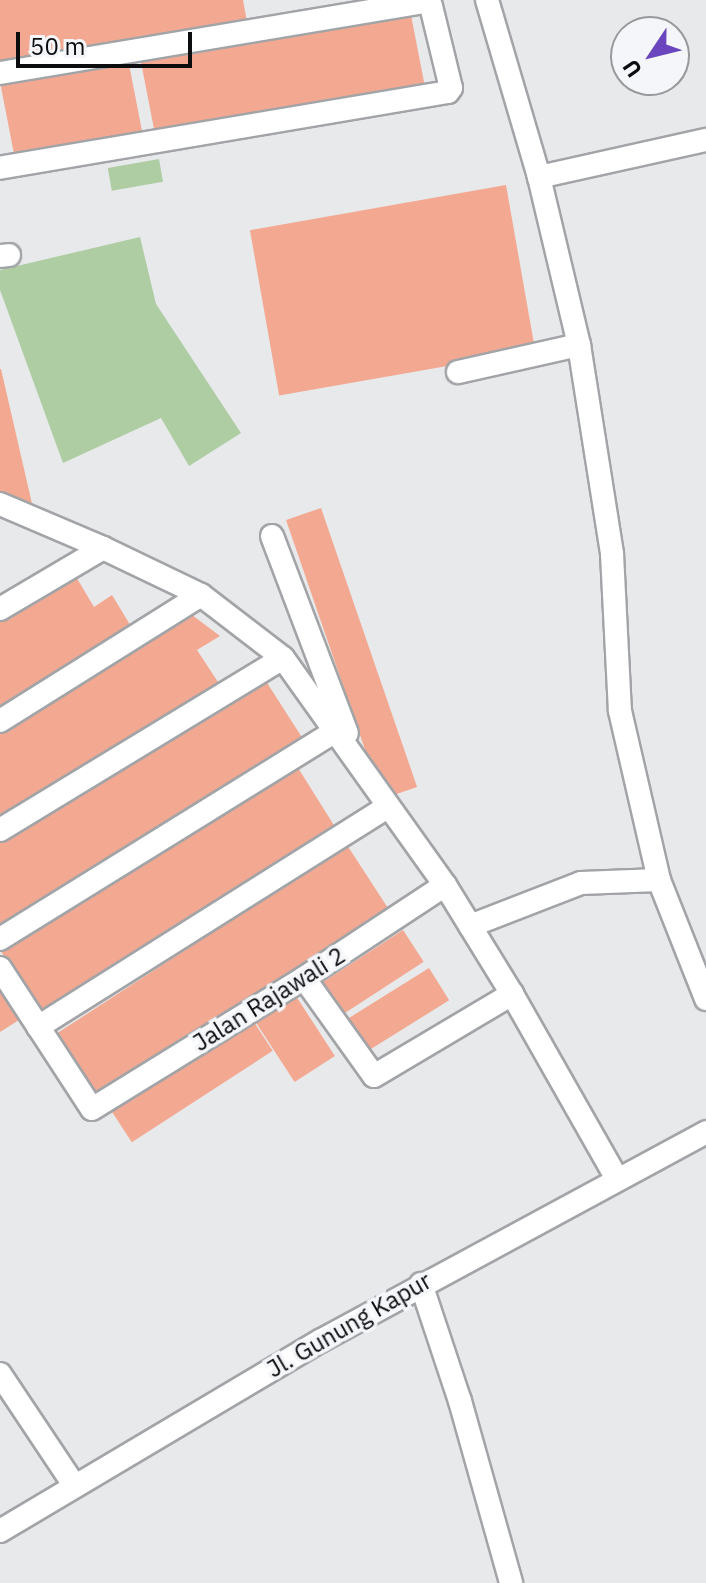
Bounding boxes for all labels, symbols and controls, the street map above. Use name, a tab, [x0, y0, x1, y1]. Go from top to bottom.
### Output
scale bar	[20, 16, 196, 66]
north arrow	[610, 16, 690, 96]
text: 50 m	[30, 30, 85, 62]
text: U	[615, 54, 648, 83]
street label: Jalan Rajawali 2	[188, 941, 350, 1057]
street label: Jl. Gunung Kapur	[262, 1266, 436, 1384]

